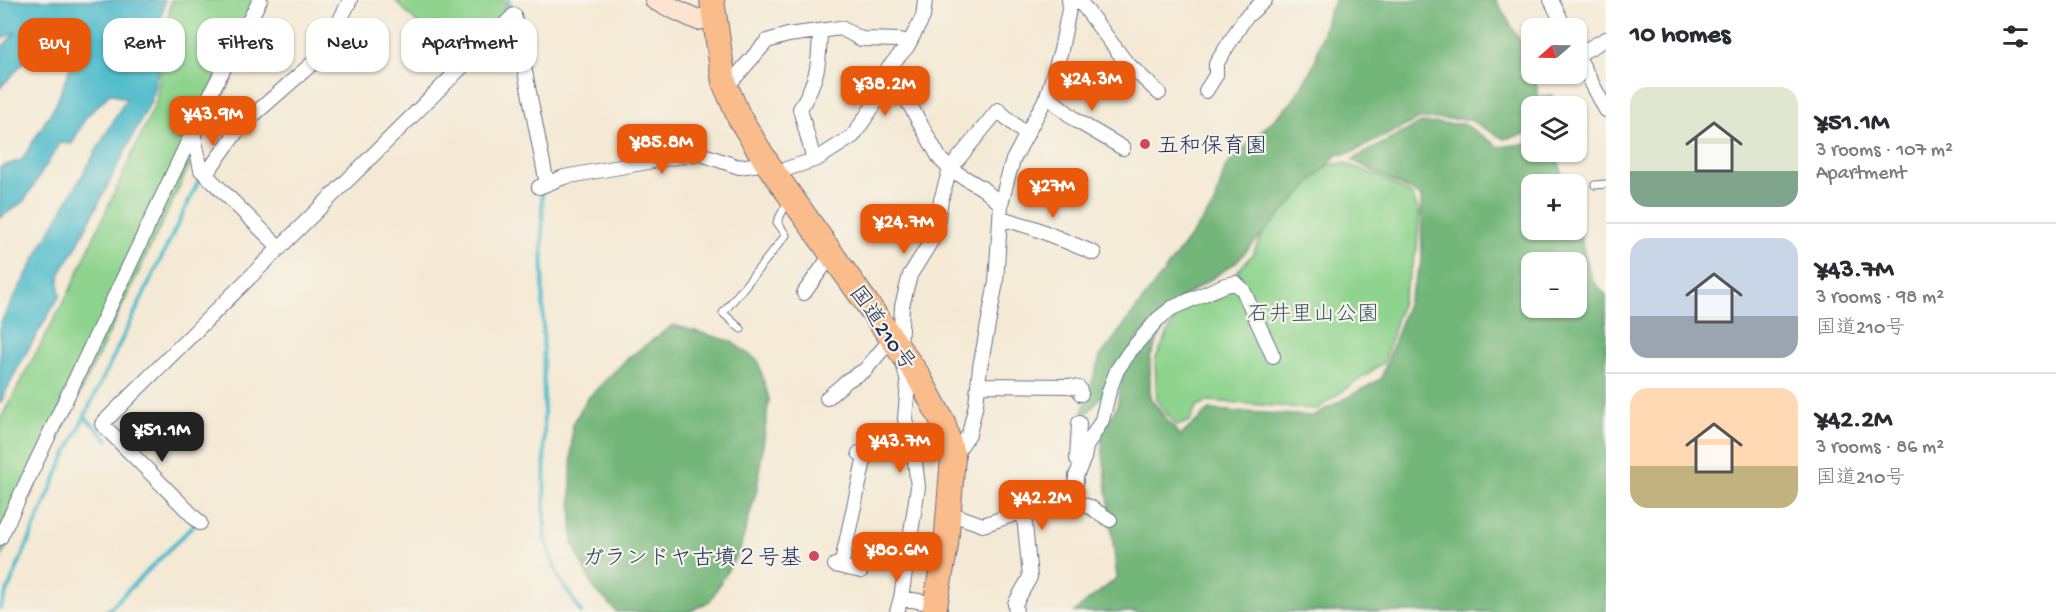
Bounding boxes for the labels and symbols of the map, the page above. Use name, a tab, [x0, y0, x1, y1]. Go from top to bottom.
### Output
north arrow	[1521, 18, 1587, 84]
pin: ¥24.3M	[1043, 61, 1141, 112]
pin: ¥38.2M	[836, 66, 934, 117]
pin: ¥43.9M	[164, 96, 262, 147]
pin: ¥85.8M	[613, 124, 711, 175]
place label: 五和保育園	[1157, 134, 1267, 161]
marker: 五和保育園	[1138, 137, 1152, 151]
pin: ¥27M	[1017, 168, 1089, 219]
pin: ¥24.7M	[855, 204, 953, 255]
street label: 国道210号	[842, 281, 920, 377]
park label: 石井里山公園	[1247, 302, 1379, 329]
pin: ¥51.1M	[113, 412, 211, 463]
pin: ¥43.7M	[851, 423, 949, 474]
pin: ¥42.2M	[993, 480, 1091, 531]
pin: ¥80.6M	[848, 532, 946, 583]
place label: ガランドヤ古墳２号基	[582, 546, 802, 573]
marker: ガランドヤ古墳２号基	[807, 549, 821, 563]

